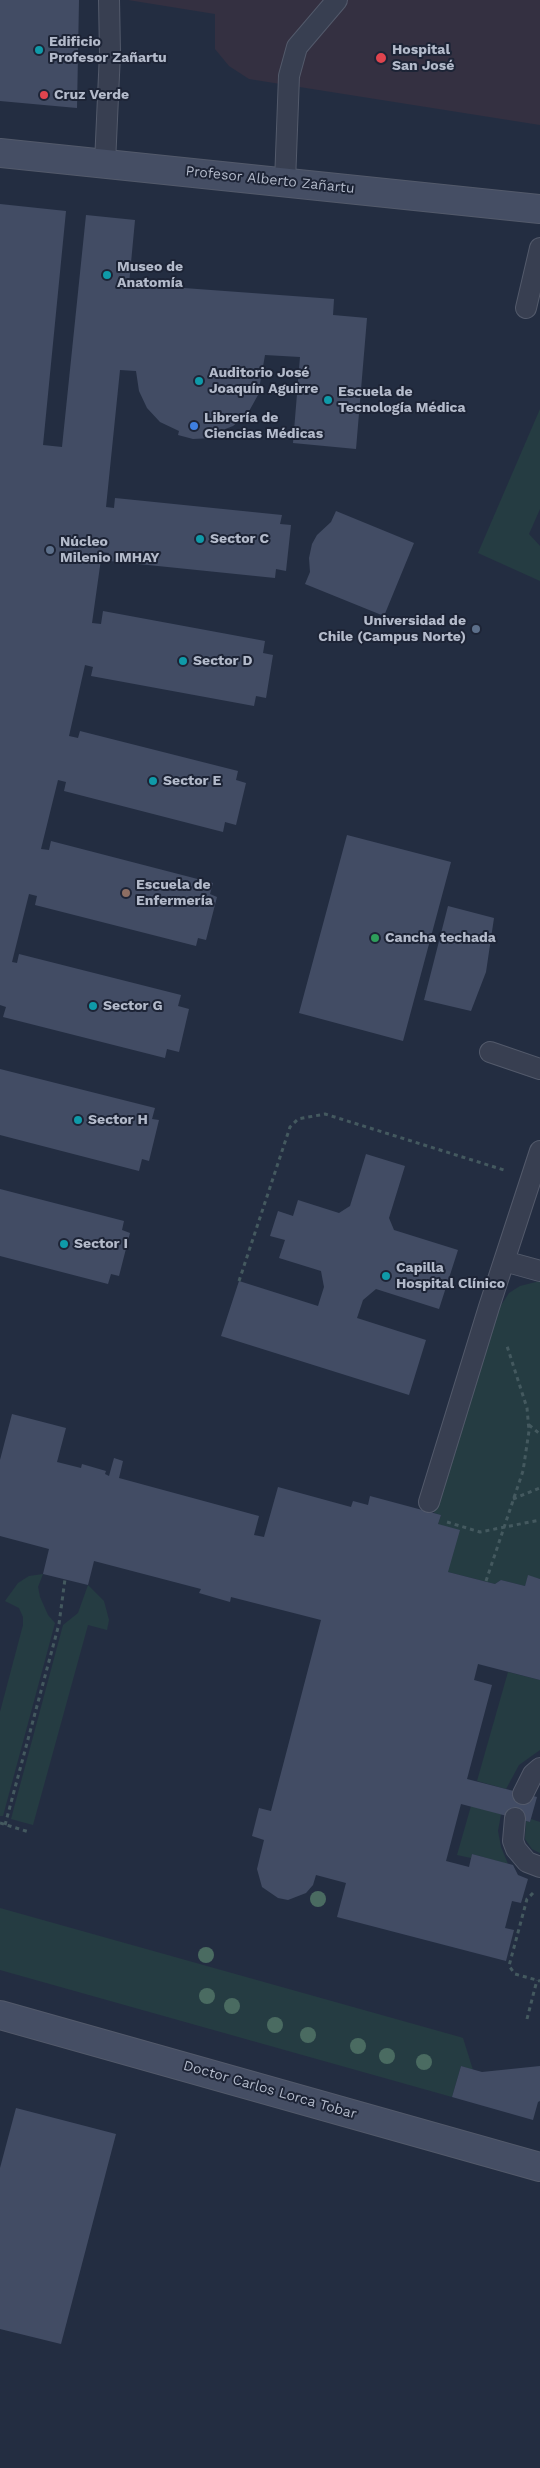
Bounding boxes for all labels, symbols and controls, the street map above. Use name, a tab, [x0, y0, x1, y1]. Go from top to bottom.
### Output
place label: Edificio Profesor Zañartu	[49, 34, 167, 66]
place label: Hospital San José	[392, 42, 454, 74]
marker: Edificio Profesor Zañartu	[33, 44, 45, 56]
marker: Hospital San José	[374, 51, 388, 65]
place label: Cruz Verde	[54, 87, 129, 103]
marker: Cruz Verde	[38, 89, 50, 101]
street label: Profesor Alberto Zañartu	[185, 163, 355, 197]
place label: Museo de Anatomía	[117, 259, 183, 292]
marker: Museo de Anatomía	[101, 269, 113, 281]
place label: Auditorio José Joaquín Aguirre	[209, 365, 318, 398]
marker: Auditorio José Joaquín Aguirre	[193, 375, 205, 387]
place label: Escuela de Tecnología Médica	[338, 384, 466, 417]
marker: Escuela de Tecnología Médica	[322, 394, 334, 406]
place label: Librería de Ciencias Médicas	[204, 410, 323, 442]
marker: Librería de Ciencias Médicas	[188, 420, 200, 432]
place label: Sector C	[210, 531, 269, 547]
marker: Sector C	[194, 533, 206, 545]
place label: Núcleo Milenio IMHAY	[60, 534, 159, 566]
marker: Núcleo Milenio IMHAY	[44, 544, 56, 556]
place label: Universidad de Chile (Campus Norte)	[318, 613, 466, 646]
marker: Universidad de Chile (Campus Norte)	[470, 623, 482, 635]
place label: Sector D	[193, 653, 253, 669]
marker: Sector D	[177, 655, 189, 667]
place label: Sector E	[163, 773, 221, 789]
marker: Sector E	[147, 775, 159, 787]
place label: Escuela de Enfermería	[136, 877, 213, 910]
marker: Escuela de Enfermería	[120, 887, 132, 899]
place label: Cancha techada	[385, 930, 496, 946]
marker: Cancha techada	[369, 932, 381, 944]
place label: Sector G	[103, 998, 163, 1014]
marker: Sector G	[87, 1000, 99, 1012]
place label: Sector H	[88, 1112, 148, 1128]
marker: Sector H	[72, 1114, 84, 1126]
place label: Sector I	[74, 1236, 128, 1252]
marker: Sector I	[58, 1238, 70, 1250]
place label: Capilla Hospital Clínico	[396, 1260, 505, 1292]
marker: Capilla Hospital Clínico	[380, 1270, 392, 1282]
street label: Doctor Carlos Lorca Tobar	[181, 2057, 359, 2123]

